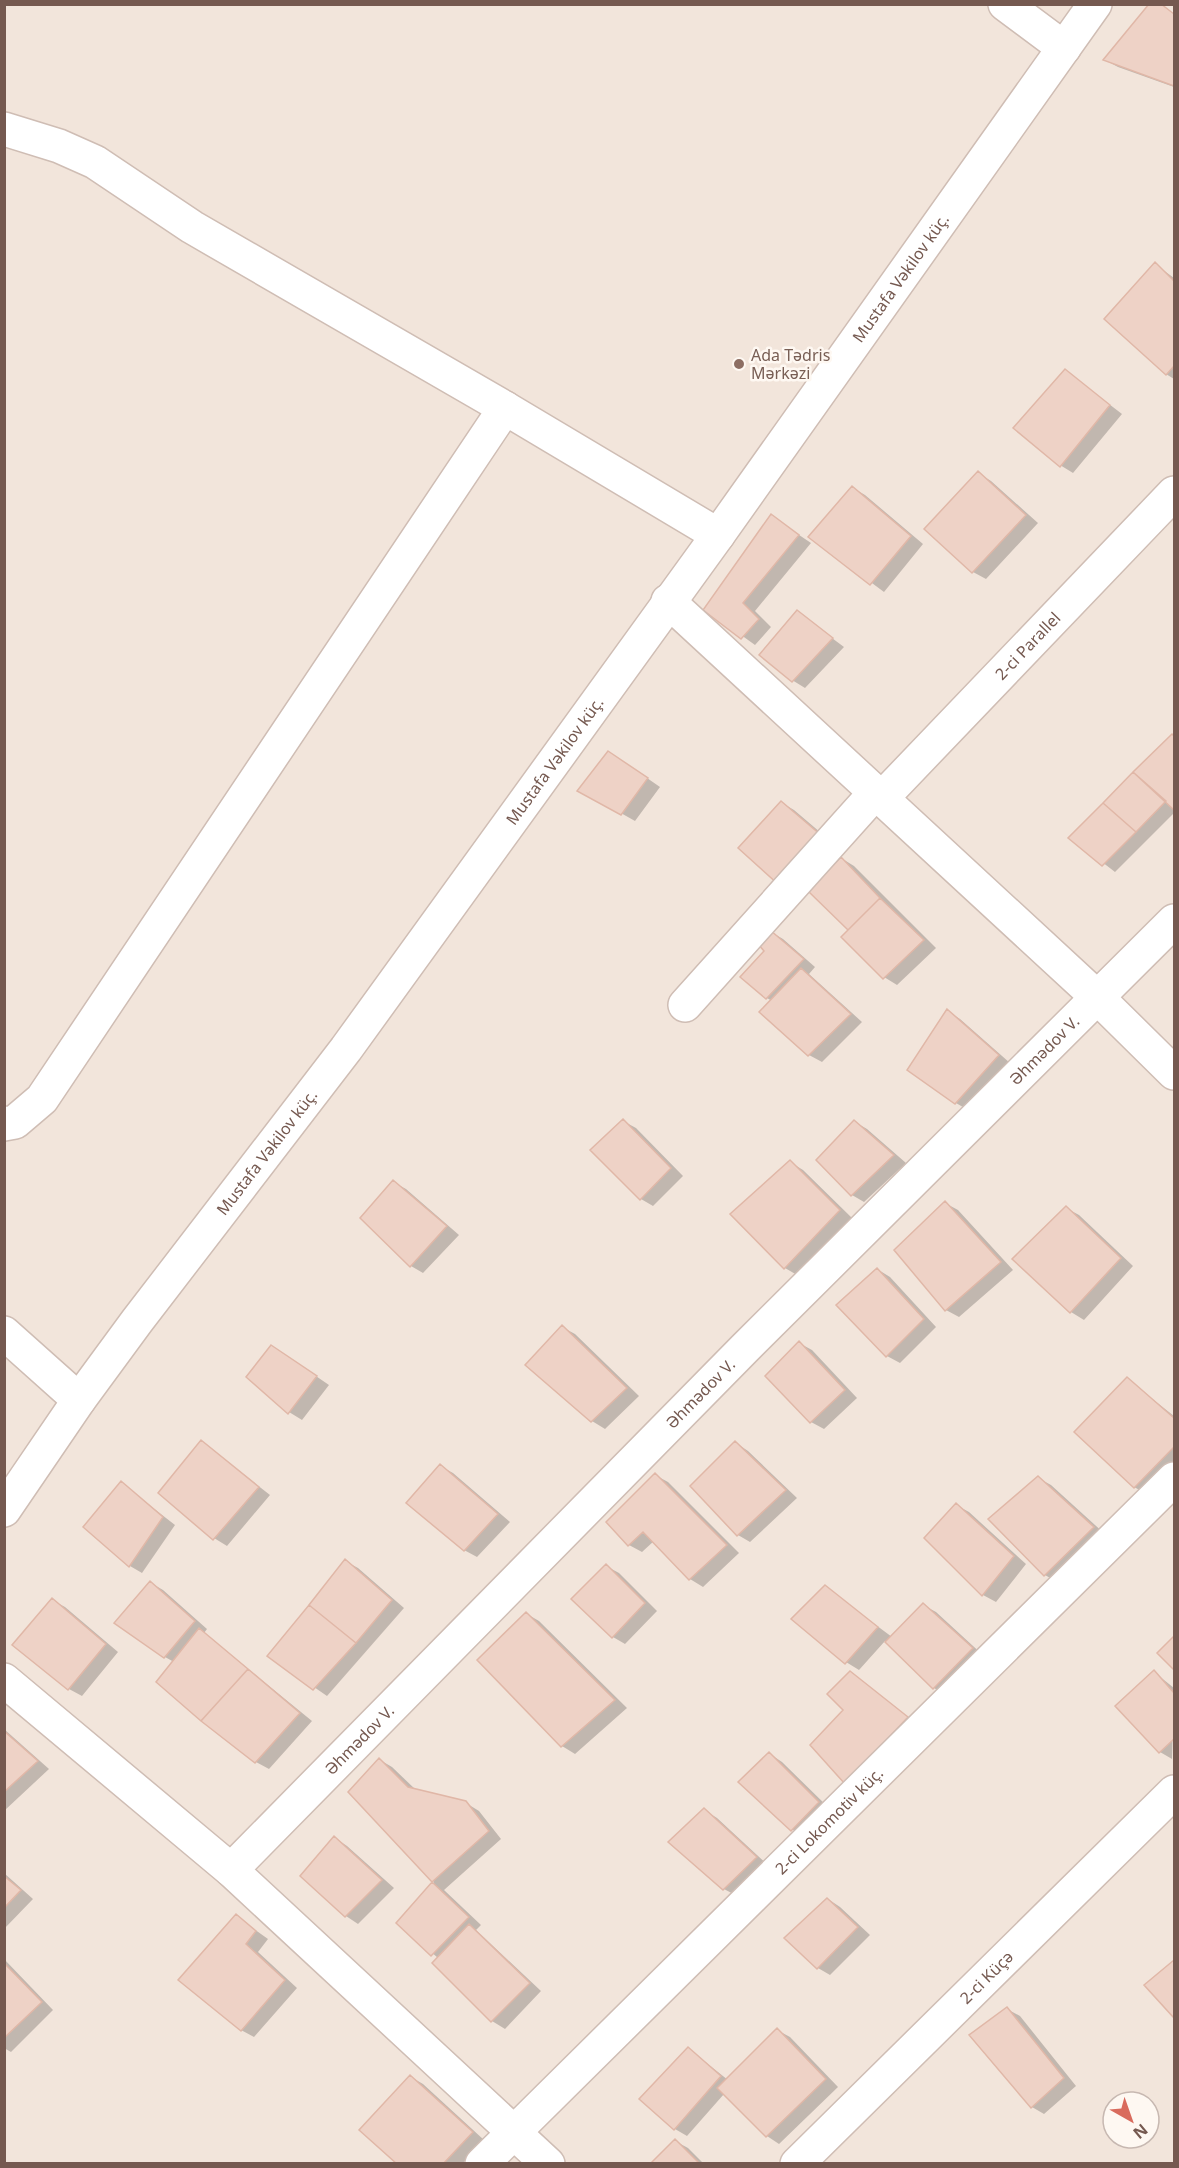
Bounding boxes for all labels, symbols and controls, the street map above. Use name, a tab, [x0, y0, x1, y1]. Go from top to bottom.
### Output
street label: Mustafa Vəkilov küç.	[847, 209, 954, 347]
place label: Ada Tədris Mərkəzi	[751, 344, 830, 384]
marker: Ada Tədris Mərkəzi	[732, 357, 746, 371]
street label: 2-ci Parallel	[990, 607, 1065, 684]
street label: Mustafa Vəkilov küç.	[501, 692, 608, 829]
street label: Əhmədov V.	[1005, 1010, 1084, 1090]
street label: Mustafa Vəkilov küç.	[211, 1085, 322, 1220]
street label: Əhmədov V.	[661, 1353, 740, 1433]
street label: Əhmədov V.	[320, 1700, 399, 1780]
street label: 2-ci Lokomotiv küç.	[770, 1762, 888, 1879]
street label: 2-ci Küçə	[955, 1946, 1018, 2008]
north arrow	[1101, 2090, 1161, 2150]
text: N	[1129, 2119, 1153, 2144]

